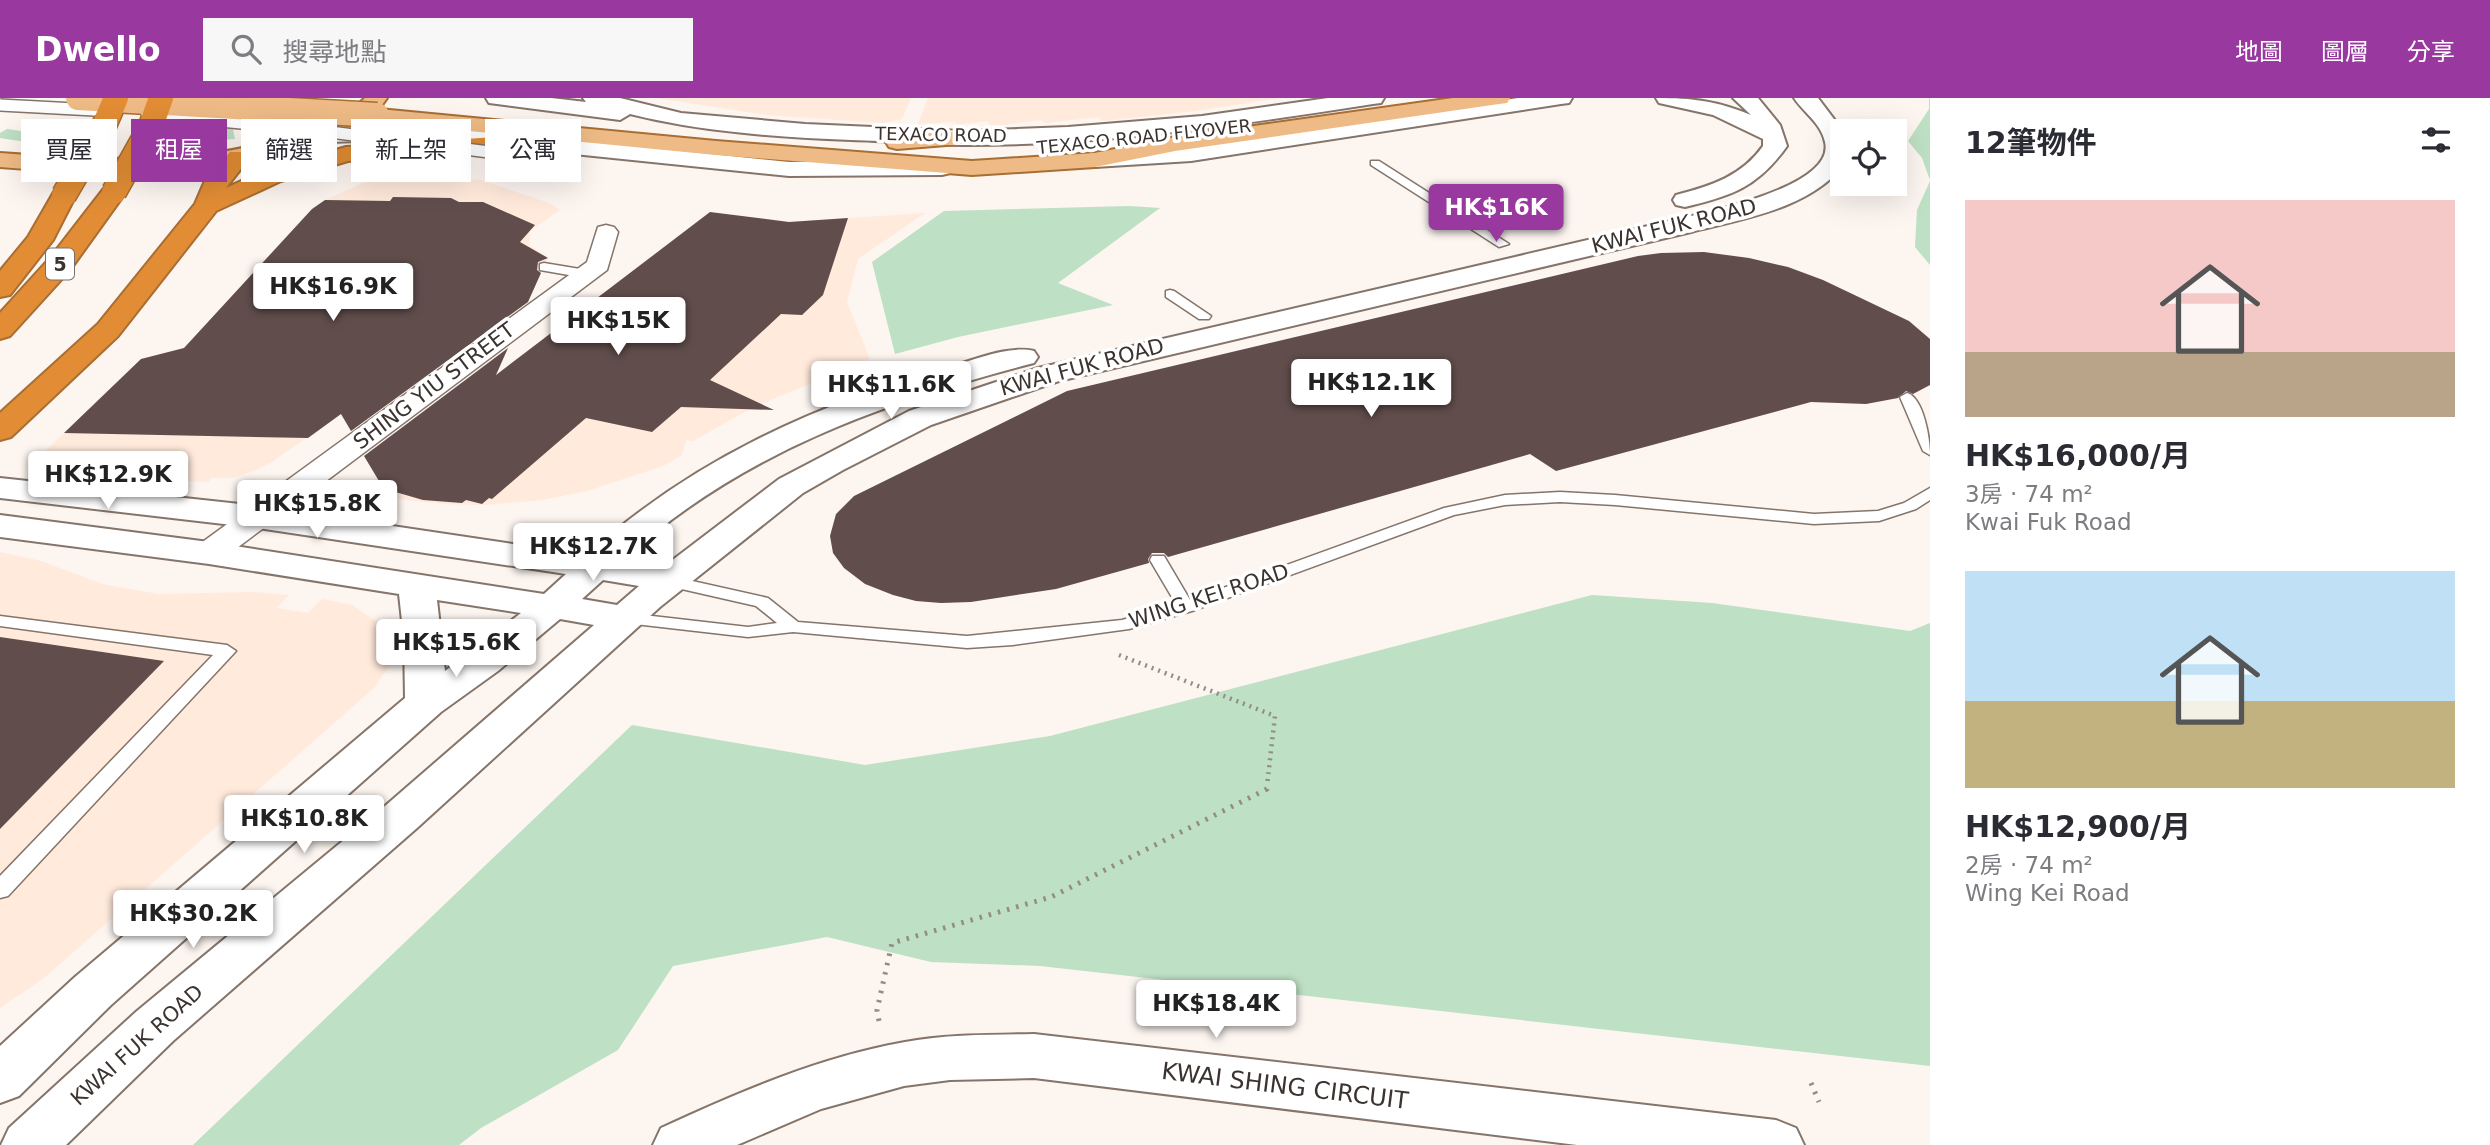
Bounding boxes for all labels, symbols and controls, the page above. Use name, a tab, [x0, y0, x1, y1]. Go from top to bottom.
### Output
search box	[203, 18, 693, 81]
text: Dwello	[35, 30, 161, 69]
icon: search	[227, 30, 265, 68]
text: 搜尋地點	[283, 37, 387, 67]
text: 地圖	[2235, 38, 2283, 66]
text: 圖層	[2321, 38, 2369, 66]
text: 分享	[2407, 38, 2455, 66]
street label: TEXACO ROAD FLYOVER	[1035, 115, 1252, 158]
chip: 買屋	[21, 119, 117, 182]
chip: 租屋	[131, 119, 227, 182]
chip: 篩選	[241, 119, 337, 182]
chip: 新上架	[351, 119, 471, 182]
chip: 公寓	[485, 119, 581, 182]
map controls	[1830, 119, 1907, 196]
button: locate	[1830, 119, 1907, 196]
icon: filters	[2417, 121, 2455, 159]
street label: TEXACO ROAD	[874, 123, 1007, 146]
text: 12筆物件	[1965, 125, 2097, 160]
pin: HK$16K	[1439, 184, 1553, 244]
text: HK$16K	[1445, 194, 1547, 220]
street label: KWAI FUK ROAD	[1589, 194, 1759, 258]
icon: home	[2147, 246, 2273, 372]
road number: 5	[46, 248, 74, 280]
pin: HK$16.9K	[261, 264, 405, 323]
text: HK$16.9K	[269, 273, 397, 299]
pin: HK$15K	[561, 298, 675, 357]
text: HK$15K	[567, 307, 669, 333]
street label: SHING YIU STREET	[349, 318, 519, 454]
street label: KWAI FUK ROAD	[997, 334, 1167, 400]
pin: HK$12.1K	[1299, 360, 1443, 419]
pin: HK$11.6K	[819, 362, 963, 421]
text: HK$12.1K	[1307, 369, 1435, 395]
text: HK$11.6K	[827, 371, 955, 397]
text: HK$16,000/月	[1965, 438, 2191, 473]
pin: HK$12.9K	[36, 452, 180, 511]
text: HK$12.9K	[44, 461, 172, 487]
pin: HK$15.8K	[245, 480, 389, 540]
text: 3房 · 74 m²	[1965, 481, 2093, 507]
text: HK$15.8K	[253, 490, 381, 516]
text: Kwai Fuk Road	[1965, 509, 2132, 535]
pin: HK$12.7K	[521, 524, 665, 583]
text: HK$12.7K	[529, 533, 657, 559]
street label: WING KEI ROAD	[1126, 559, 1292, 633]
icon: home	[2147, 617, 2273, 743]
pin: HK$15.6K	[384, 620, 528, 679]
text: HK$15.6K	[392, 629, 520, 655]
pin: HK$10.8K	[232, 796, 376, 855]
text: HK$10.8K	[240, 805, 368, 831]
text: HK$12,900/月	[1965, 809, 2191, 844]
text: 2房 · 74 m²	[1965, 852, 2093, 878]
text: Wing Kei Road	[1965, 880, 2130, 906]
pin: HK$30.2K	[121, 890, 265, 950]
text: HK$30.2K	[129, 900, 257, 926]
street label: KWAI FUK ROAD	[66, 980, 208, 1110]
pin: HK$18.4K	[1144, 981, 1288, 1040]
text: HK$18.4K	[1152, 990, 1280, 1016]
street label: KWAI SHING CIRCUIT	[1160, 1057, 1410, 1115]

